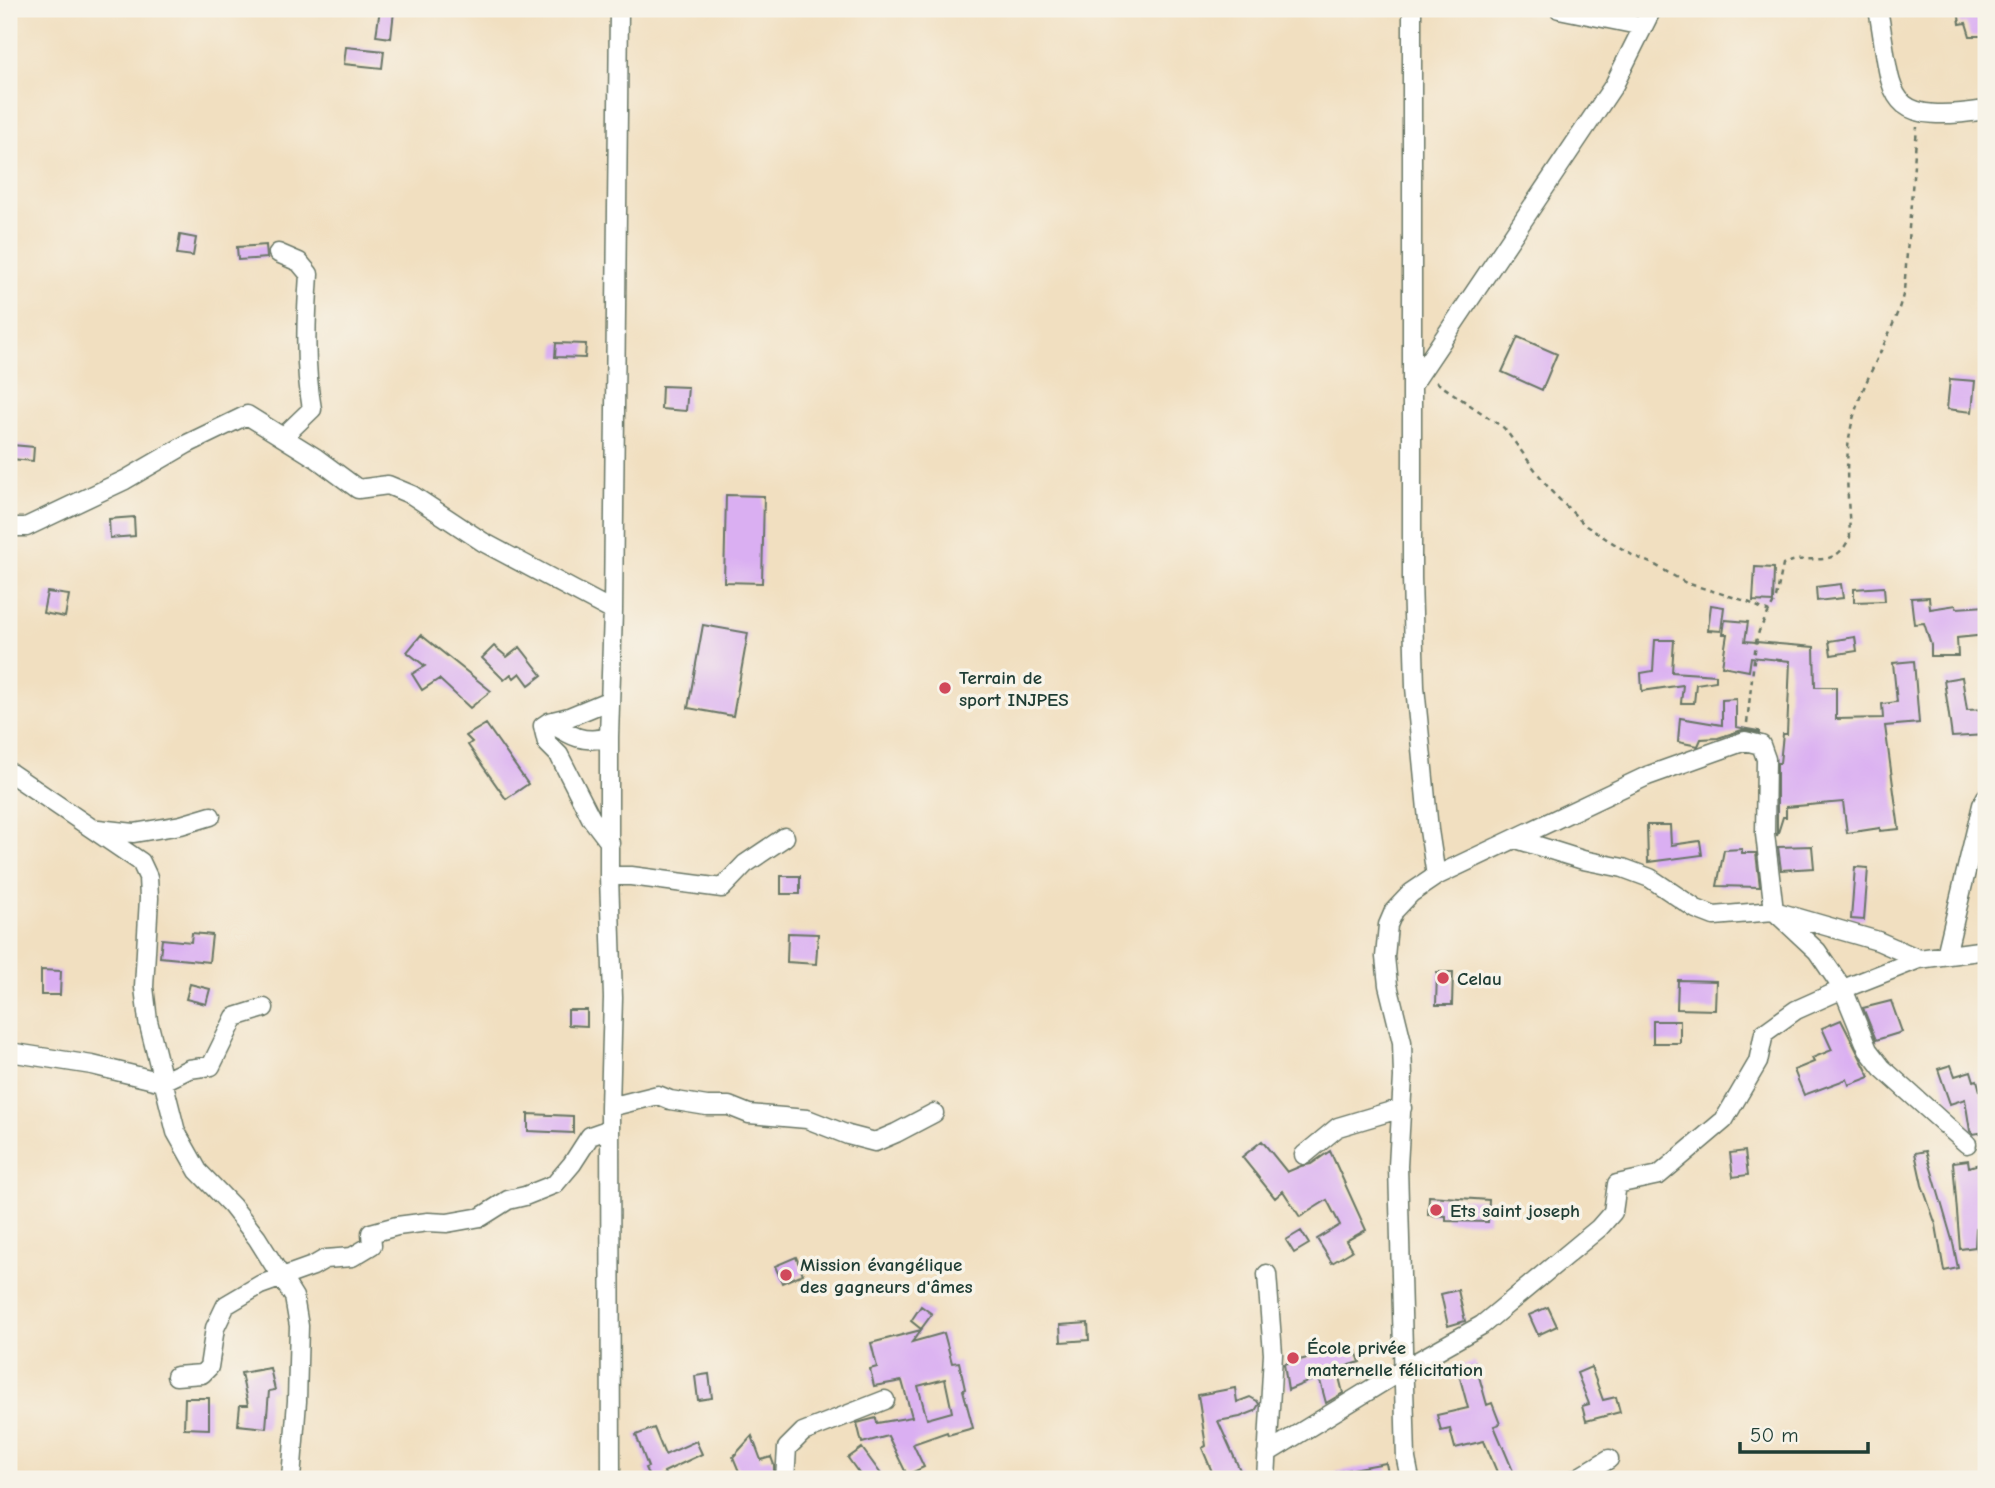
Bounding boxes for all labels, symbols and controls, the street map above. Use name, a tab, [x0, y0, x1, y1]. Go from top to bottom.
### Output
place label: Terrain de sport INJPES	[959, 667, 1069, 711]
marker: Terrain de sport INJPES	[937, 680, 953, 696]
place label: Celau	[1457, 968, 1502, 990]
marker: Celau	[1435, 970, 1451, 986]
place label: Ets saint joseph	[1450, 1200, 1580, 1222]
marker: Ets saint joseph	[1428, 1202, 1444, 1218]
place label: Mission évangélique des gagneurs d'âmes	[800, 1254, 973, 1298]
marker: Mission évangélique des gagneurs d'âmes	[778, 1267, 794, 1283]
place label: École privée maternelle félicitation	[1307, 1337, 1483, 1381]
marker: École privée maternelle félicitation	[1285, 1350, 1301, 1366]
scale bar	[1740, 1411, 1867, 1455]
text: 50 m	[1750, 1423, 1799, 1447]

